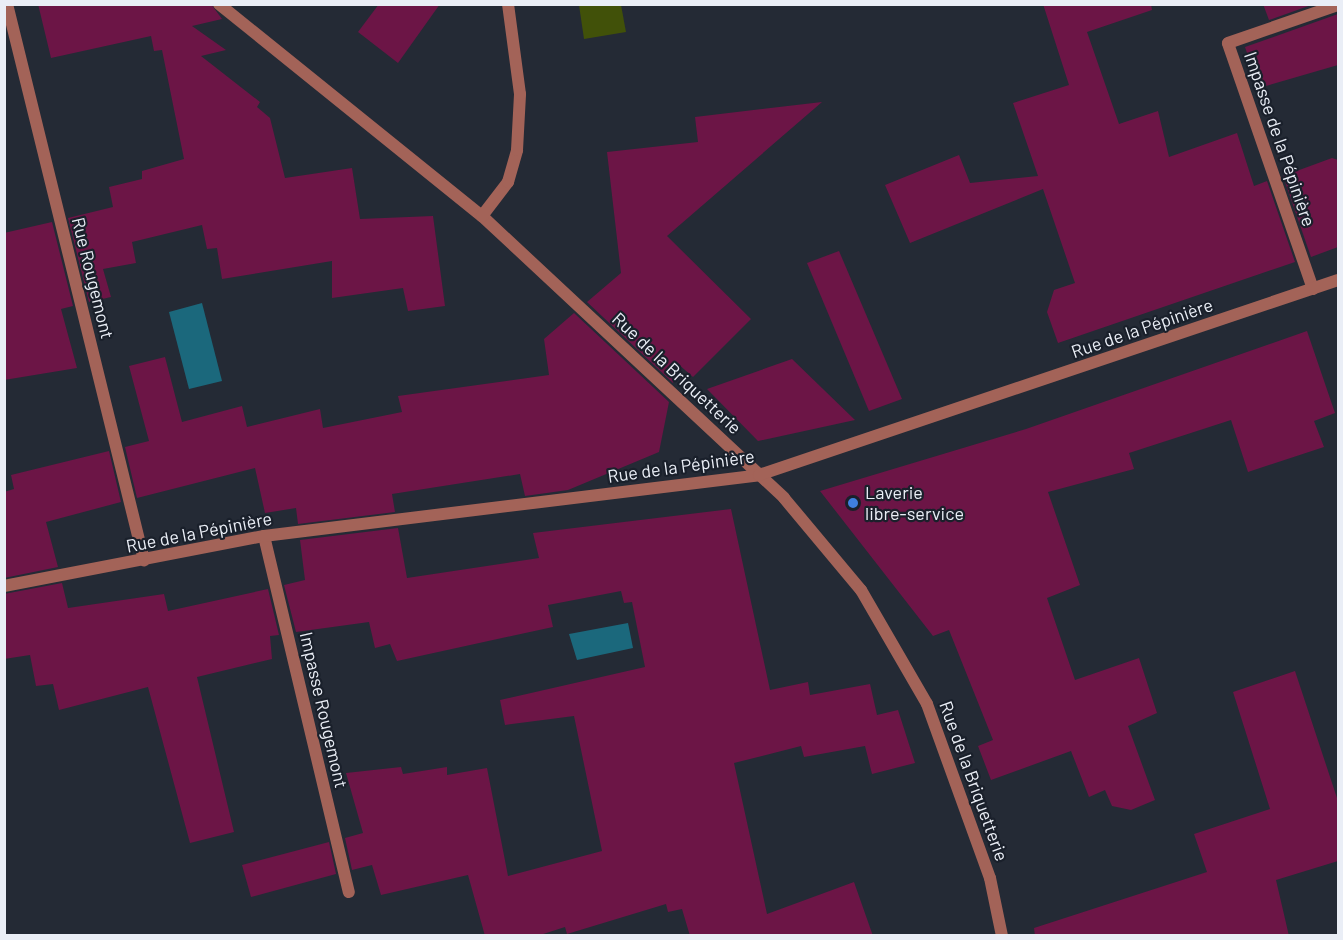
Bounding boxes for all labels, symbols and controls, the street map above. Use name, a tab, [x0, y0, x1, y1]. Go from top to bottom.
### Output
street label: Impasse de la Pépinière	[1240, 49, 1320, 229]
street label: Rue Rougemont	[67, 215, 119, 341]
street label: Rue de la Pépinière	[1068, 294, 1216, 362]
street label: Rue de la Briquetterie	[608, 308, 746, 438]
street label: Rue de la Pépinière	[606, 445, 756, 487]
place label: Laverie libre-service	[865, 482, 964, 524]
marker: Laverie libre-service	[846, 496, 860, 510]
street label: Rue de la Pépinière	[124, 507, 274, 557]
street label: Impasse Rougemont	[296, 630, 352, 790]
street label: Rue de la Briquetterie	[935, 698, 1013, 864]

